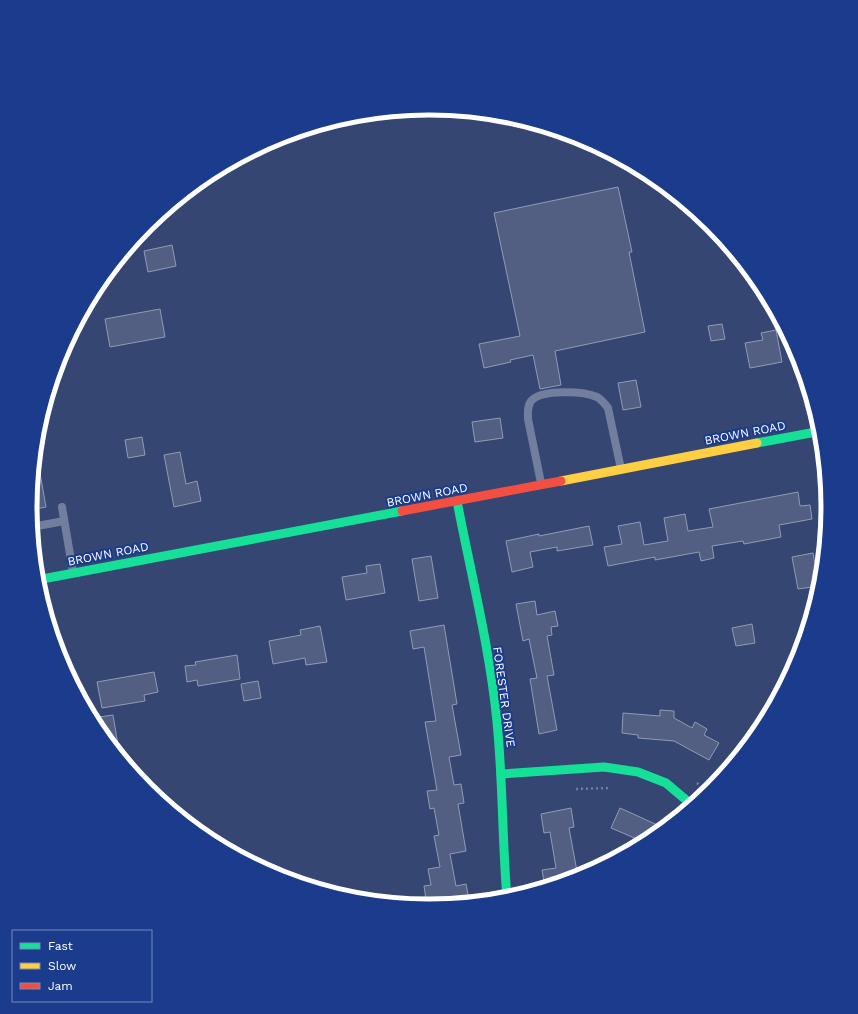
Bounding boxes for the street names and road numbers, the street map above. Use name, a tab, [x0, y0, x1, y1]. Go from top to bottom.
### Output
street label: BROWN ROAD	[703, 418, 787, 448]
street label: BROWN ROAD	[385, 480, 469, 510]
street label: BROWN ROAD	[66, 539, 150, 569]
street label: FORESTER DRIVE	[490, 646, 518, 749]

